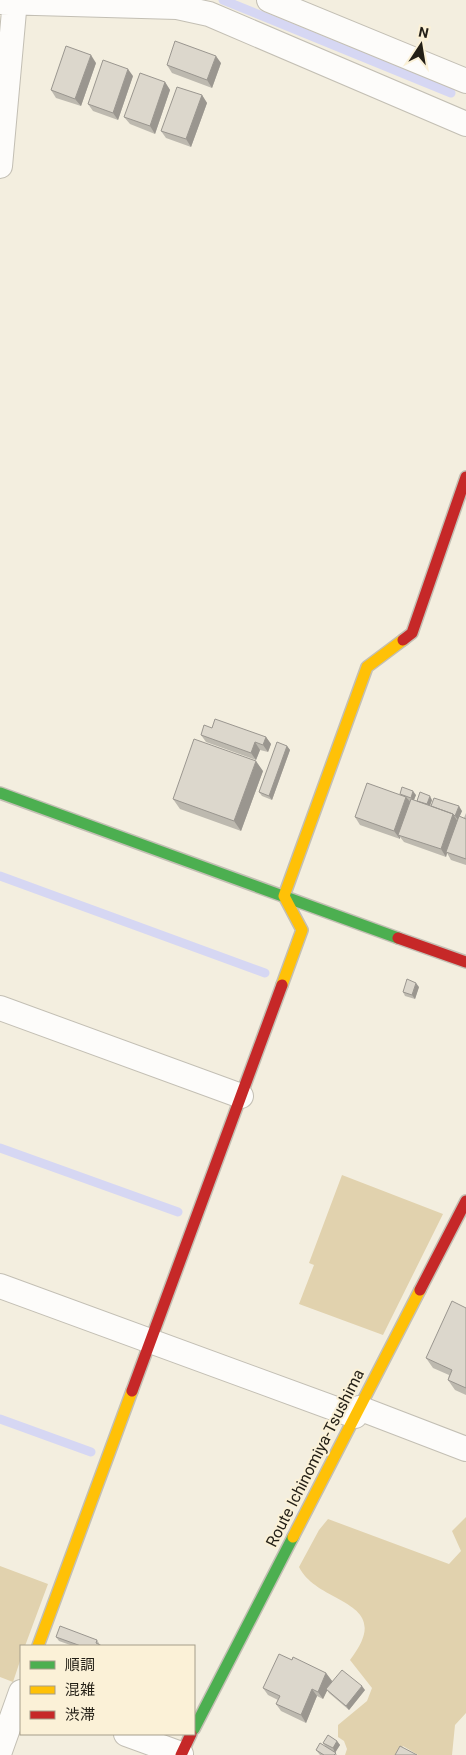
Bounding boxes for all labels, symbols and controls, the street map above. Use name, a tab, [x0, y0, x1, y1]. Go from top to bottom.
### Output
north arrow	[396, 20, 446, 70]
text: N	[417, 23, 430, 41]
street label: Route Ichinomiya-Tsushima	[262, 1366, 368, 1550]
legend	[20, 1645, 195, 1735]
text: 順調	[65, 1656, 95, 1674]
text: 混雑	[65, 1681, 95, 1699]
text: 渋滞	[65, 1706, 95, 1724]

